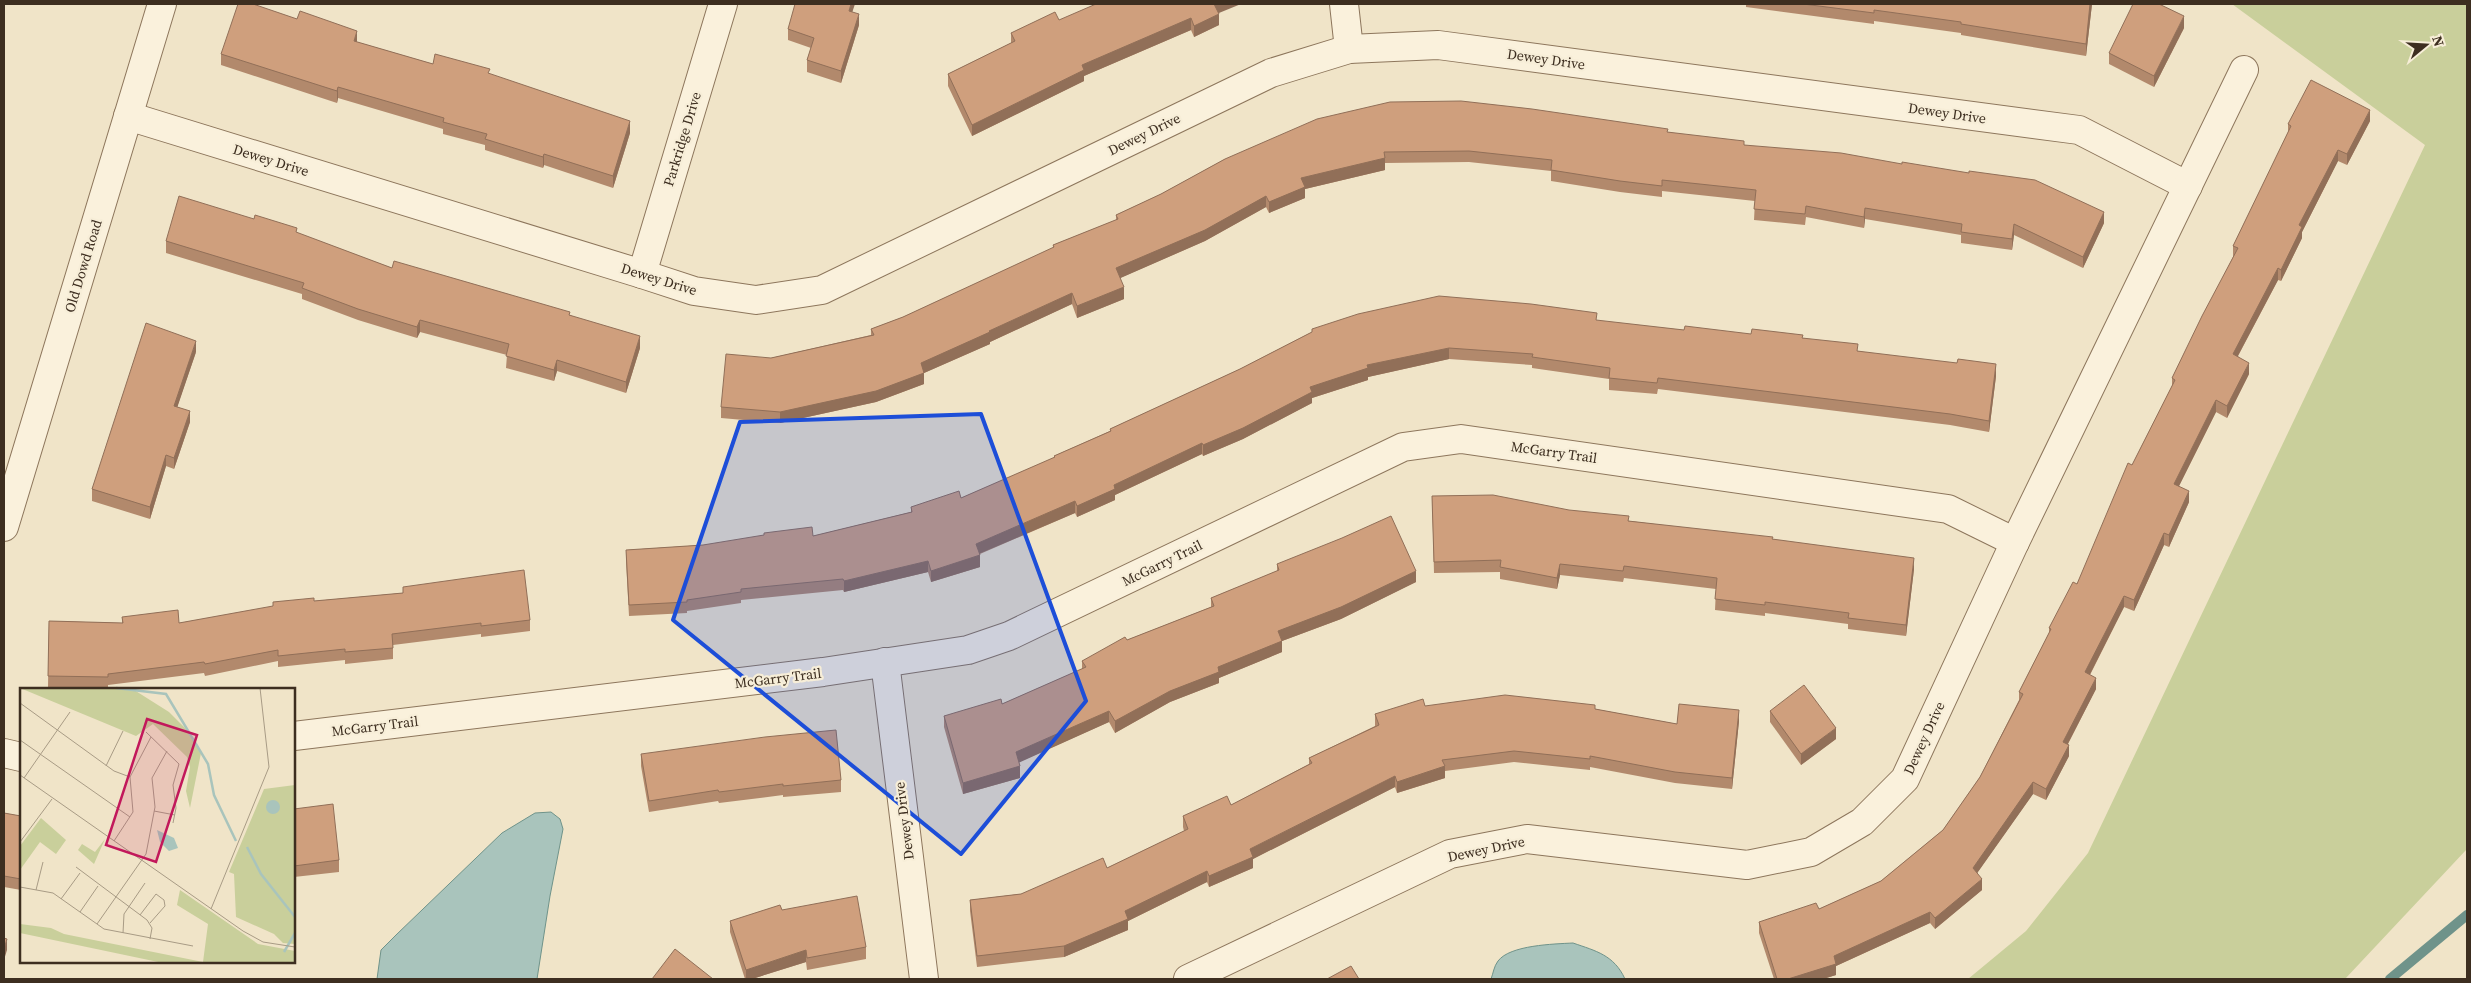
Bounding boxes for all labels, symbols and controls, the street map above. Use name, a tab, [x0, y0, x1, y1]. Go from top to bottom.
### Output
north arrow	[2401, 20, 2451, 70]
text: N	[2427, 33, 2449, 49]
street label: Dewey Drive	[1506, 44, 1586, 74]
street label: Parkridge Drive	[658, 89, 706, 189]
street label: Dewey Drive	[1907, 98, 1987, 128]
street label: Dewey Drive	[1104, 108, 1184, 160]
street label: Dewey Drive	[231, 139, 311, 181]
street label: Old Dowd Road	[59, 217, 107, 315]
street label: Dewey Drive	[619, 258, 699, 300]
street label: McGarry Trail	[1509, 436, 1599, 468]
street label: McGarry Trail	[1118, 535, 1206, 591]
street label: McGarry Trail	[734, 663, 822, 693]
inset map	[20, 688, 295, 963]
street label: Dewey Drive	[1898, 698, 1950, 778]
street label: McGarry Trail	[331, 711, 419, 741]
street label: Dewey Drive	[889, 781, 919, 861]
street label: Dewey Drive	[1446, 831, 1526, 867]

